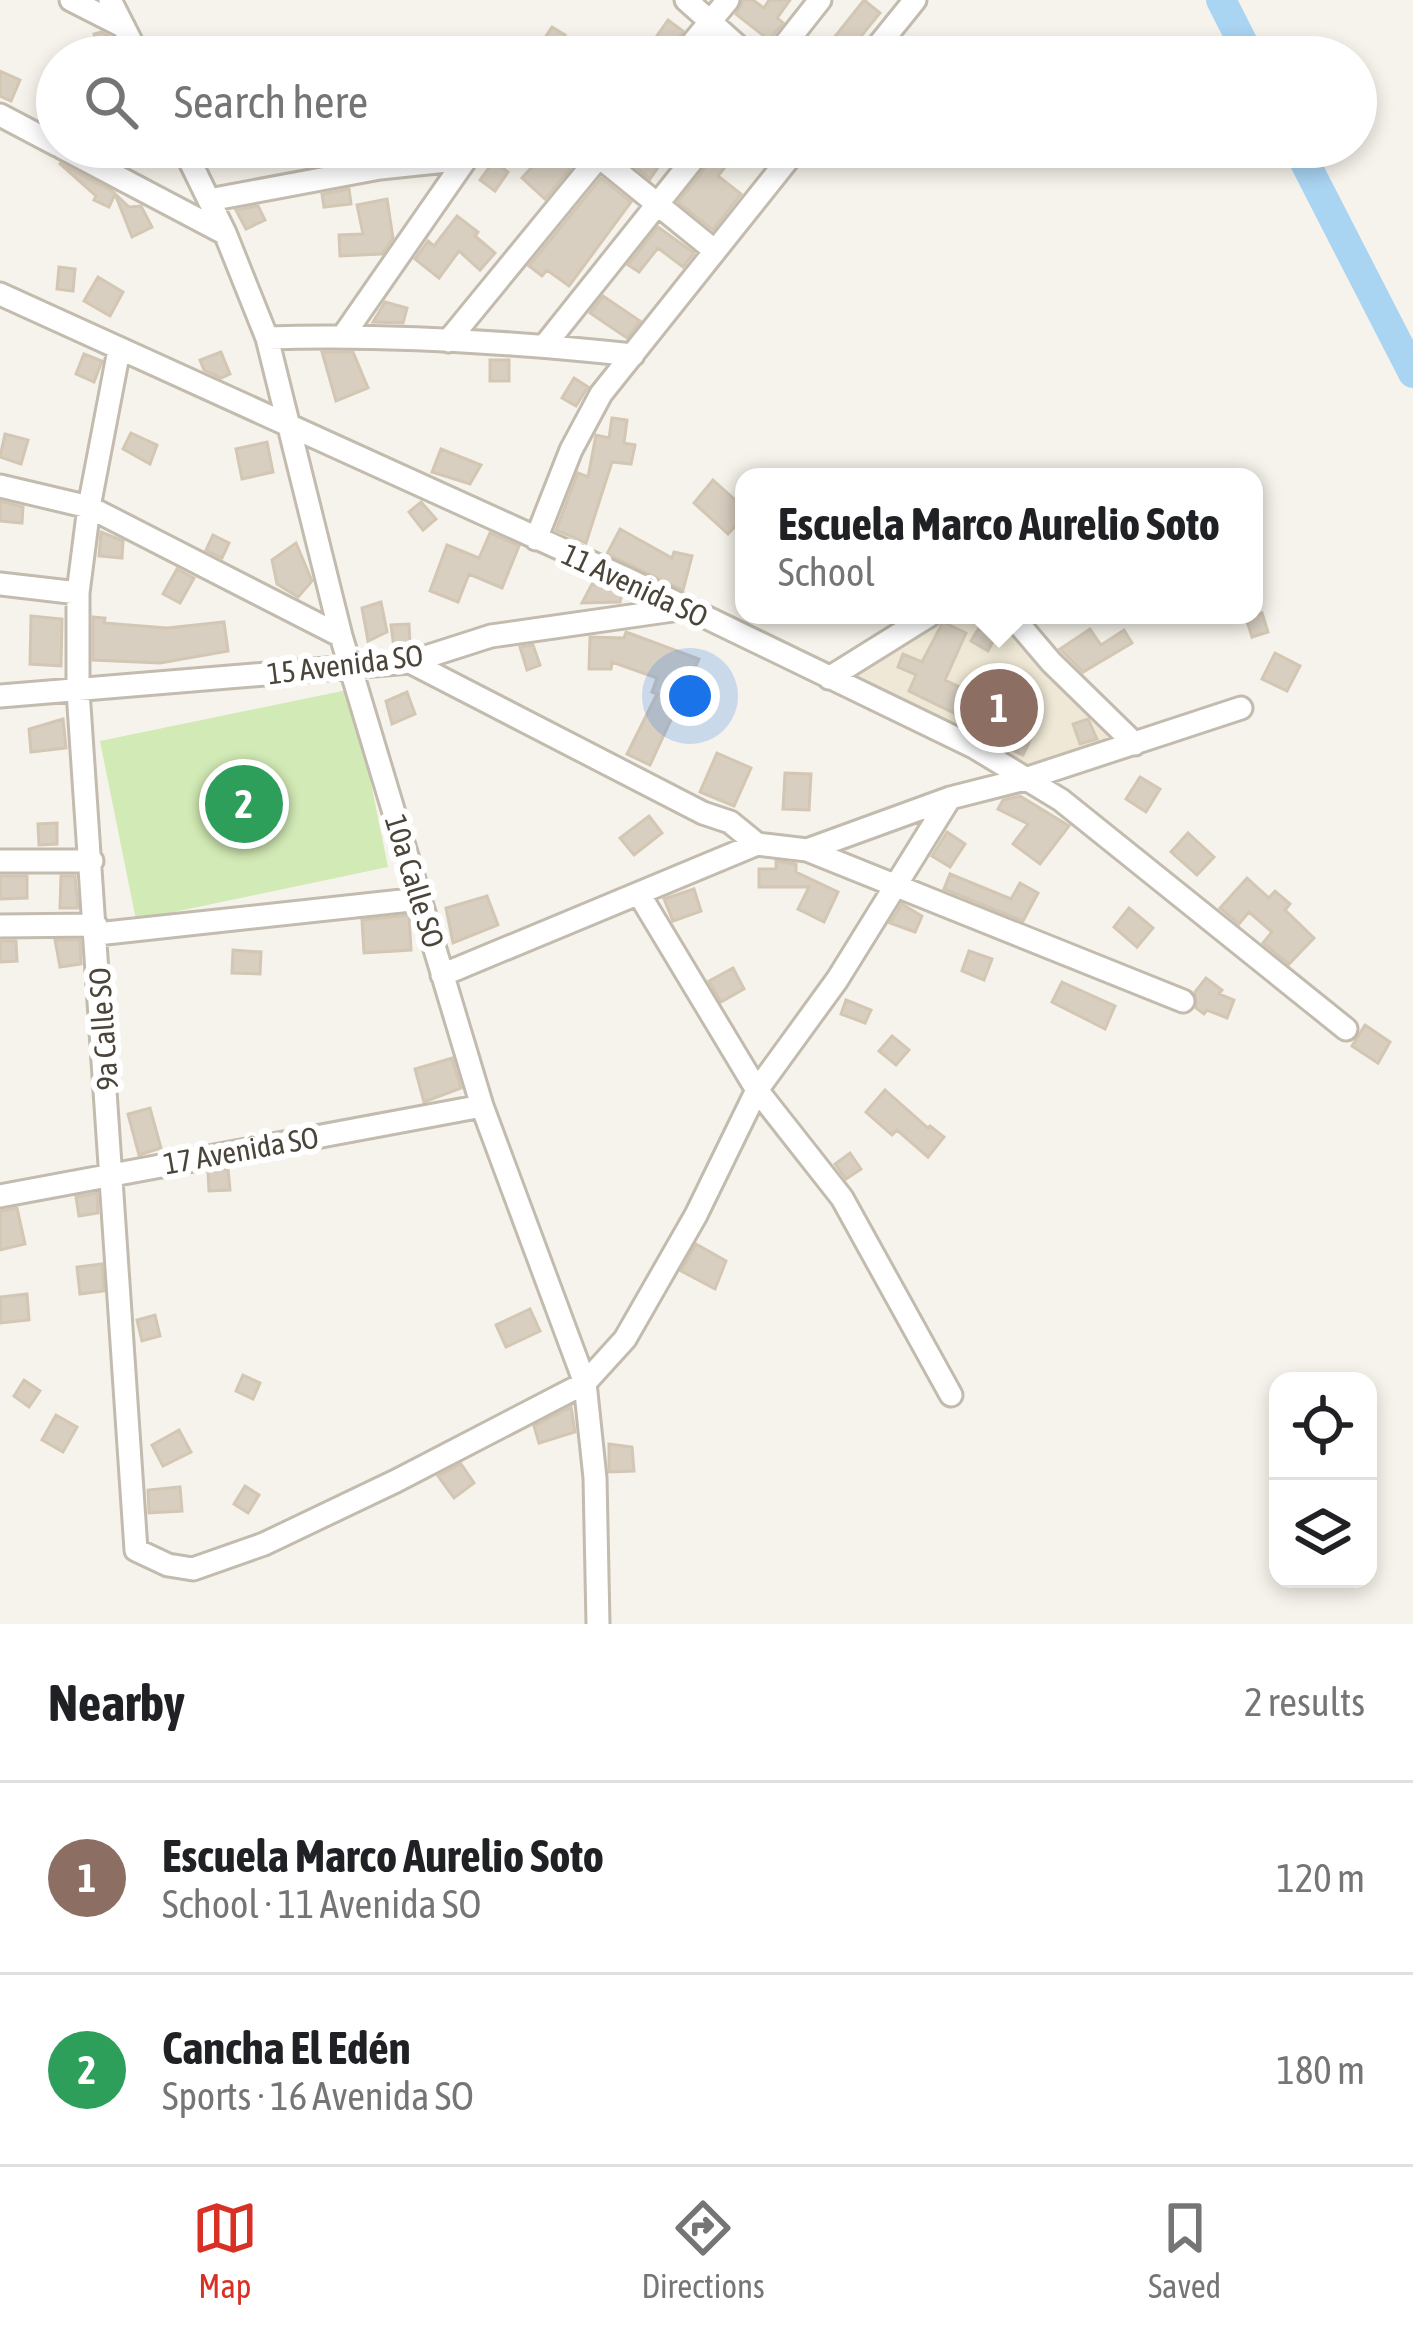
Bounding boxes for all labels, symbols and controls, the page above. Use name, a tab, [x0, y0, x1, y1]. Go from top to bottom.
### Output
search box	[36, 36, 1377, 168]
icon: search	[78, 69, 144, 135]
text: Search here	[174, 76, 368, 128]
popup	[735, 468, 1263, 624]
text: Escuela Marco Aurelio Soto	[778, 498, 1220, 550]
street label: 11 Avenida SO	[557, 537, 713, 633]
text: School	[778, 550, 875, 594]
street label: 15 Avenida SO	[265, 638, 425, 690]
pin: 1	[960, 663, 1038, 753]
your location	[660, 666, 720, 726]
pin: 2	[205, 759, 283, 849]
street label: 10a Calle SO	[379, 810, 451, 952]
street label: 9a Calle SO	[82, 966, 124, 1092]
street label: 17 Avenida SO	[161, 1120, 321, 1180]
map controls	[1269, 1372, 1377, 1588]
button: locate	[1269, 1372, 1377, 1480]
button: layers	[1269, 1480, 1377, 1588]
text: Nearby	[48, 1673, 185, 1732]
text: 2 results	[1244, 1680, 1365, 1724]
text: Escuela Marco Aurelio Soto	[162, 1830, 604, 1882]
text: 1	[78, 1856, 96, 1900]
text: 120 m	[1277, 1856, 1365, 1900]
text: School · 11 Avenida SO	[162, 1882, 481, 1926]
text: Cancha El Edén	[162, 2022, 411, 2074]
text: 2	[78, 2048, 96, 2092]
text: 180 m	[1277, 2048, 1365, 2092]
text: Sports · 16 Avenida SO	[162, 2074, 474, 2118]
tab: Map	[192, 2195, 258, 2305]
tab: Directions	[641, 2195, 765, 2305]
tab: Saved	[1148, 2195, 1221, 2305]

